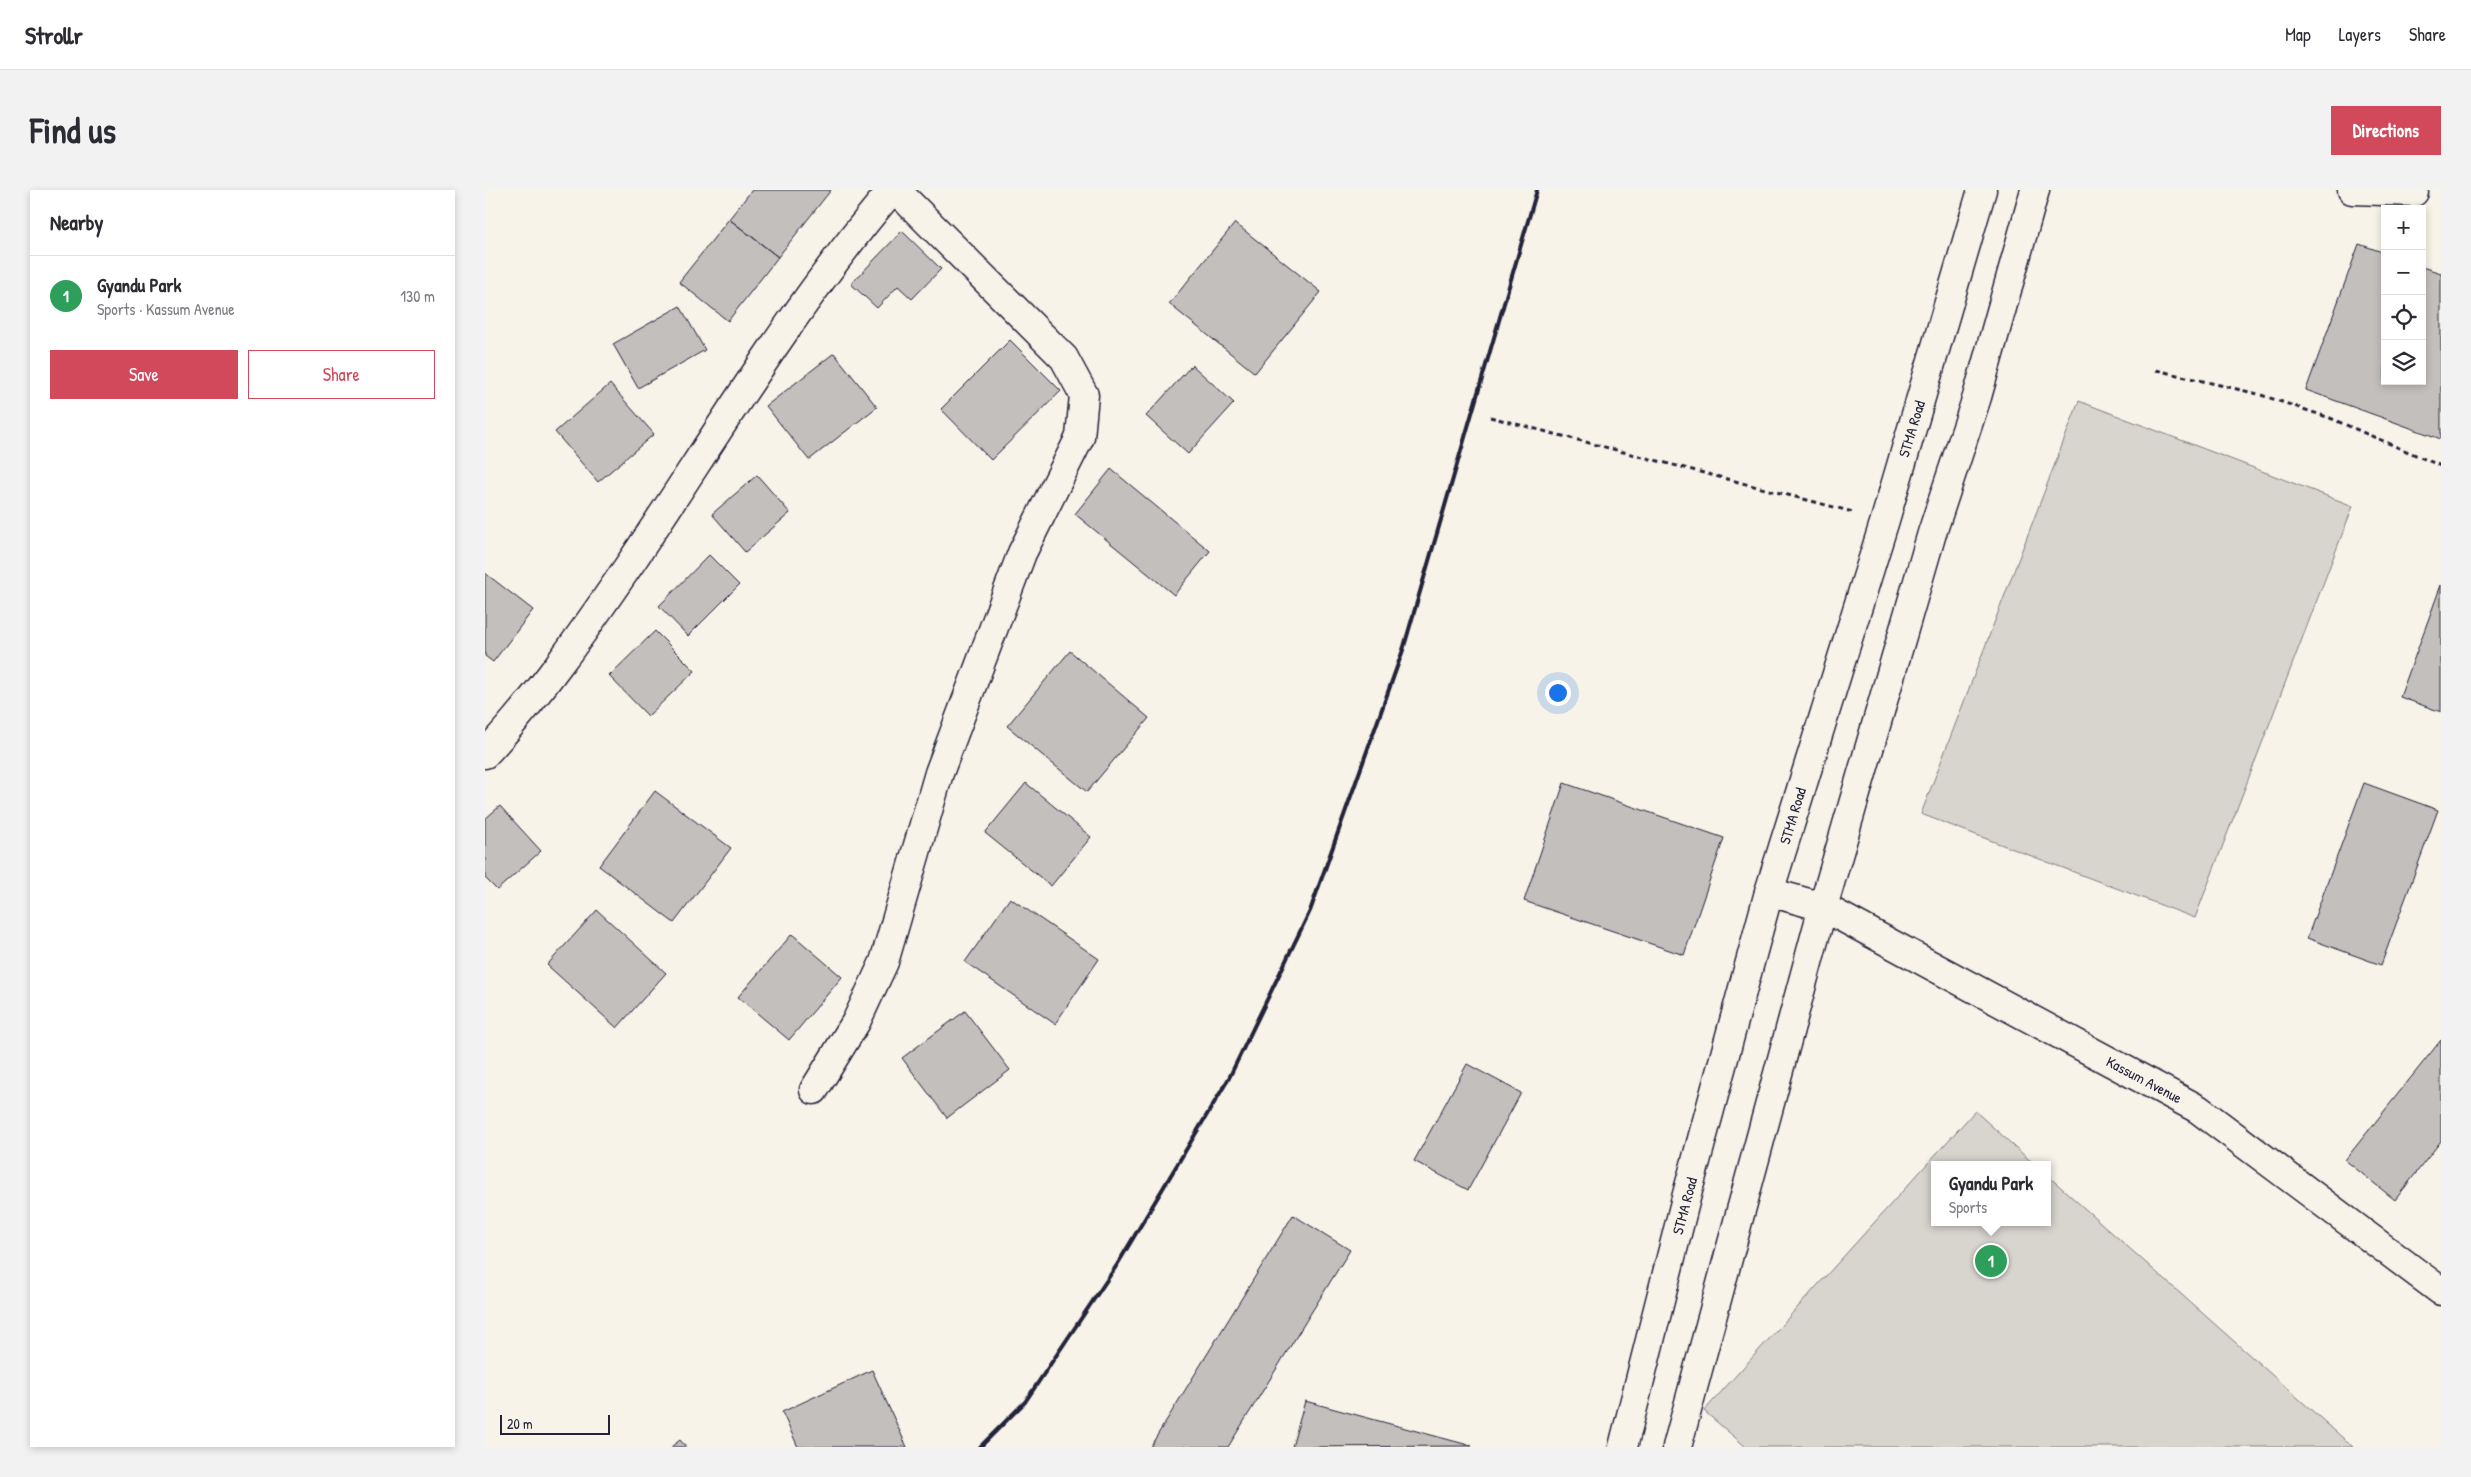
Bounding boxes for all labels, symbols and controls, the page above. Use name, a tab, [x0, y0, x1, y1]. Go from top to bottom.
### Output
text: Strollr	[25, 19, 83, 51]
text: Map	[2285, 22, 2311, 47]
text: Layers	[2339, 22, 2381, 47]
text: Share	[2409, 22, 2446, 47]
button: Directions	[2331, 106, 2441, 155]
text: Find us	[30, 107, 116, 154]
map controls	[2381, 205, 2426, 385]
button: +	[2381, 205, 2426, 250]
text: Nearby	[50, 208, 103, 237]
button: −	[2381, 250, 2426, 295]
text: Gyandu Park	[97, 272, 181, 298]
text: 1	[63, 285, 69, 307]
text: 130 m	[400, 285, 435, 307]
button: locate	[2381, 295, 2426, 340]
text: Sports · Kassum Avenue	[97, 298, 235, 320]
button: layers	[2381, 340, 2426, 385]
button: Save	[50, 350, 238, 399]
button: Share	[248, 350, 435, 399]
street label: STMA Road	[1893, 398, 1930, 460]
your location	[1545, 680, 1571, 706]
street label: STMA Road	[1774, 785, 1811, 847]
street label: Kassum Avenue	[2103, 1051, 2186, 1108]
popup	[1931, 1161, 2051, 1226]
text: Gyandu Park	[1949, 1170, 2033, 1196]
street label: STMA Road	[1667, 1175, 1702, 1237]
text: Sports	[1949, 1196, 1987, 1218]
pin: 1	[1975, 1242, 2007, 1280]
scale bar	[500, 1412, 610, 1435]
text: 20 m	[507, 1414, 533, 1433]

